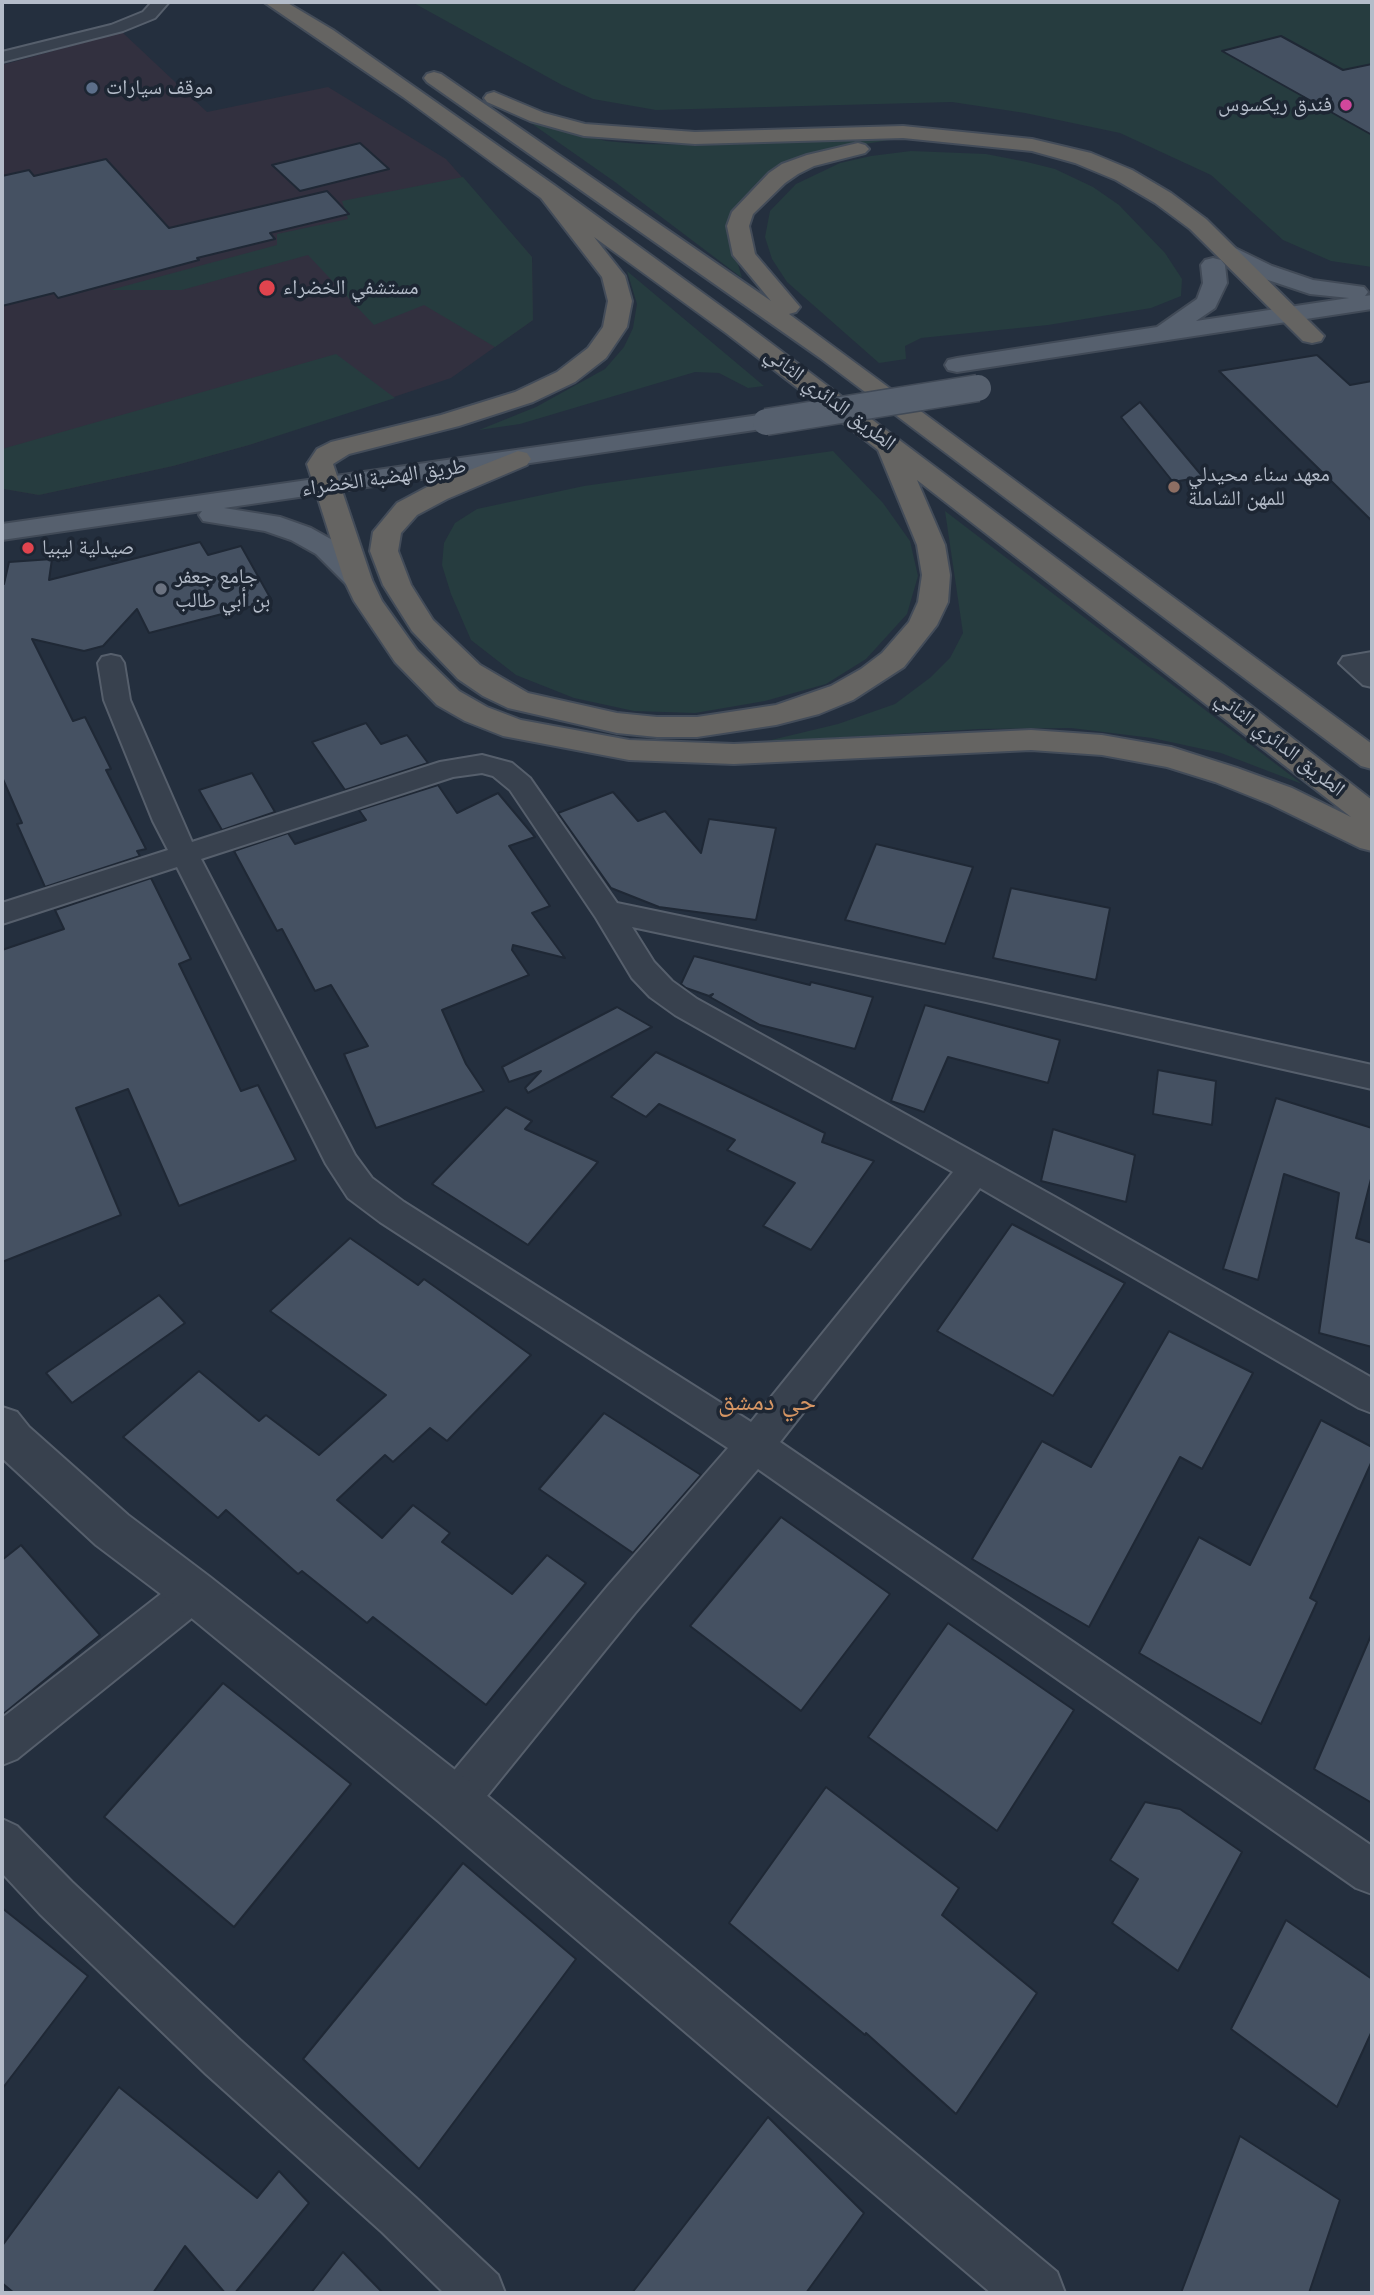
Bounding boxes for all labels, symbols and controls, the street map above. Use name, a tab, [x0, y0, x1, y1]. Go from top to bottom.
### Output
place label: موقف سيارات	[106, 75, 213, 101]
marker: موقف سيارات	[84, 80, 100, 96]
place label: فندق ريكسوس	[1218, 92, 1332, 118]
marker: فندق ريكسوس	[1338, 97, 1354, 113]
place label: مستشفي الخضراء	[283, 275, 419, 301]
marker: مستشفي الخضراء	[257, 278, 277, 298]
street label: الطريق الدائري الثاني	[760, 342, 900, 456]
street label: طريق الهضبة الخضراء	[300, 454, 468, 502]
place label: معهد سناء محيدلي للمهن الشاملة	[1188, 462, 1330, 512]
marker: معهد سناء محيدلي للمهن الشاملة	[1166, 479, 1182, 495]
place label: صيدلية ليبيا	[42, 535, 134, 561]
marker: صيدلية ليبيا	[20, 540, 36, 556]
place label: جامع جعفر بن أبي طالب	[175, 564, 270, 614]
marker: جامع جعفر بن أبي طالب	[153, 581, 169, 597]
street label: الطريق الدائري الثاني	[1210, 686, 1350, 802]
district label: حي دمشق	[718, 1387, 816, 1419]

